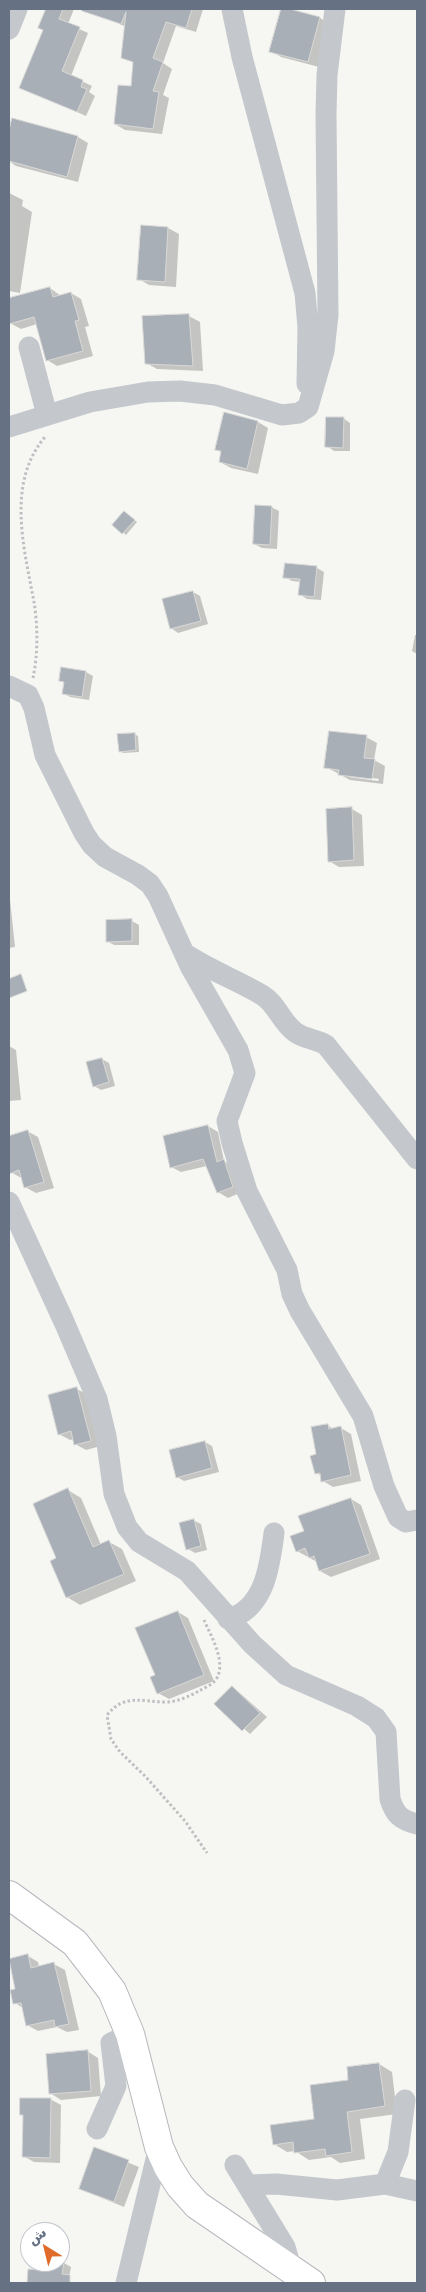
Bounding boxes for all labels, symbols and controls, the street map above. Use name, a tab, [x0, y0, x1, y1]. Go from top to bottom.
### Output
north arrow	[20, 2222, 70, 2272]
text: ش	[24, 2224, 49, 2248]

